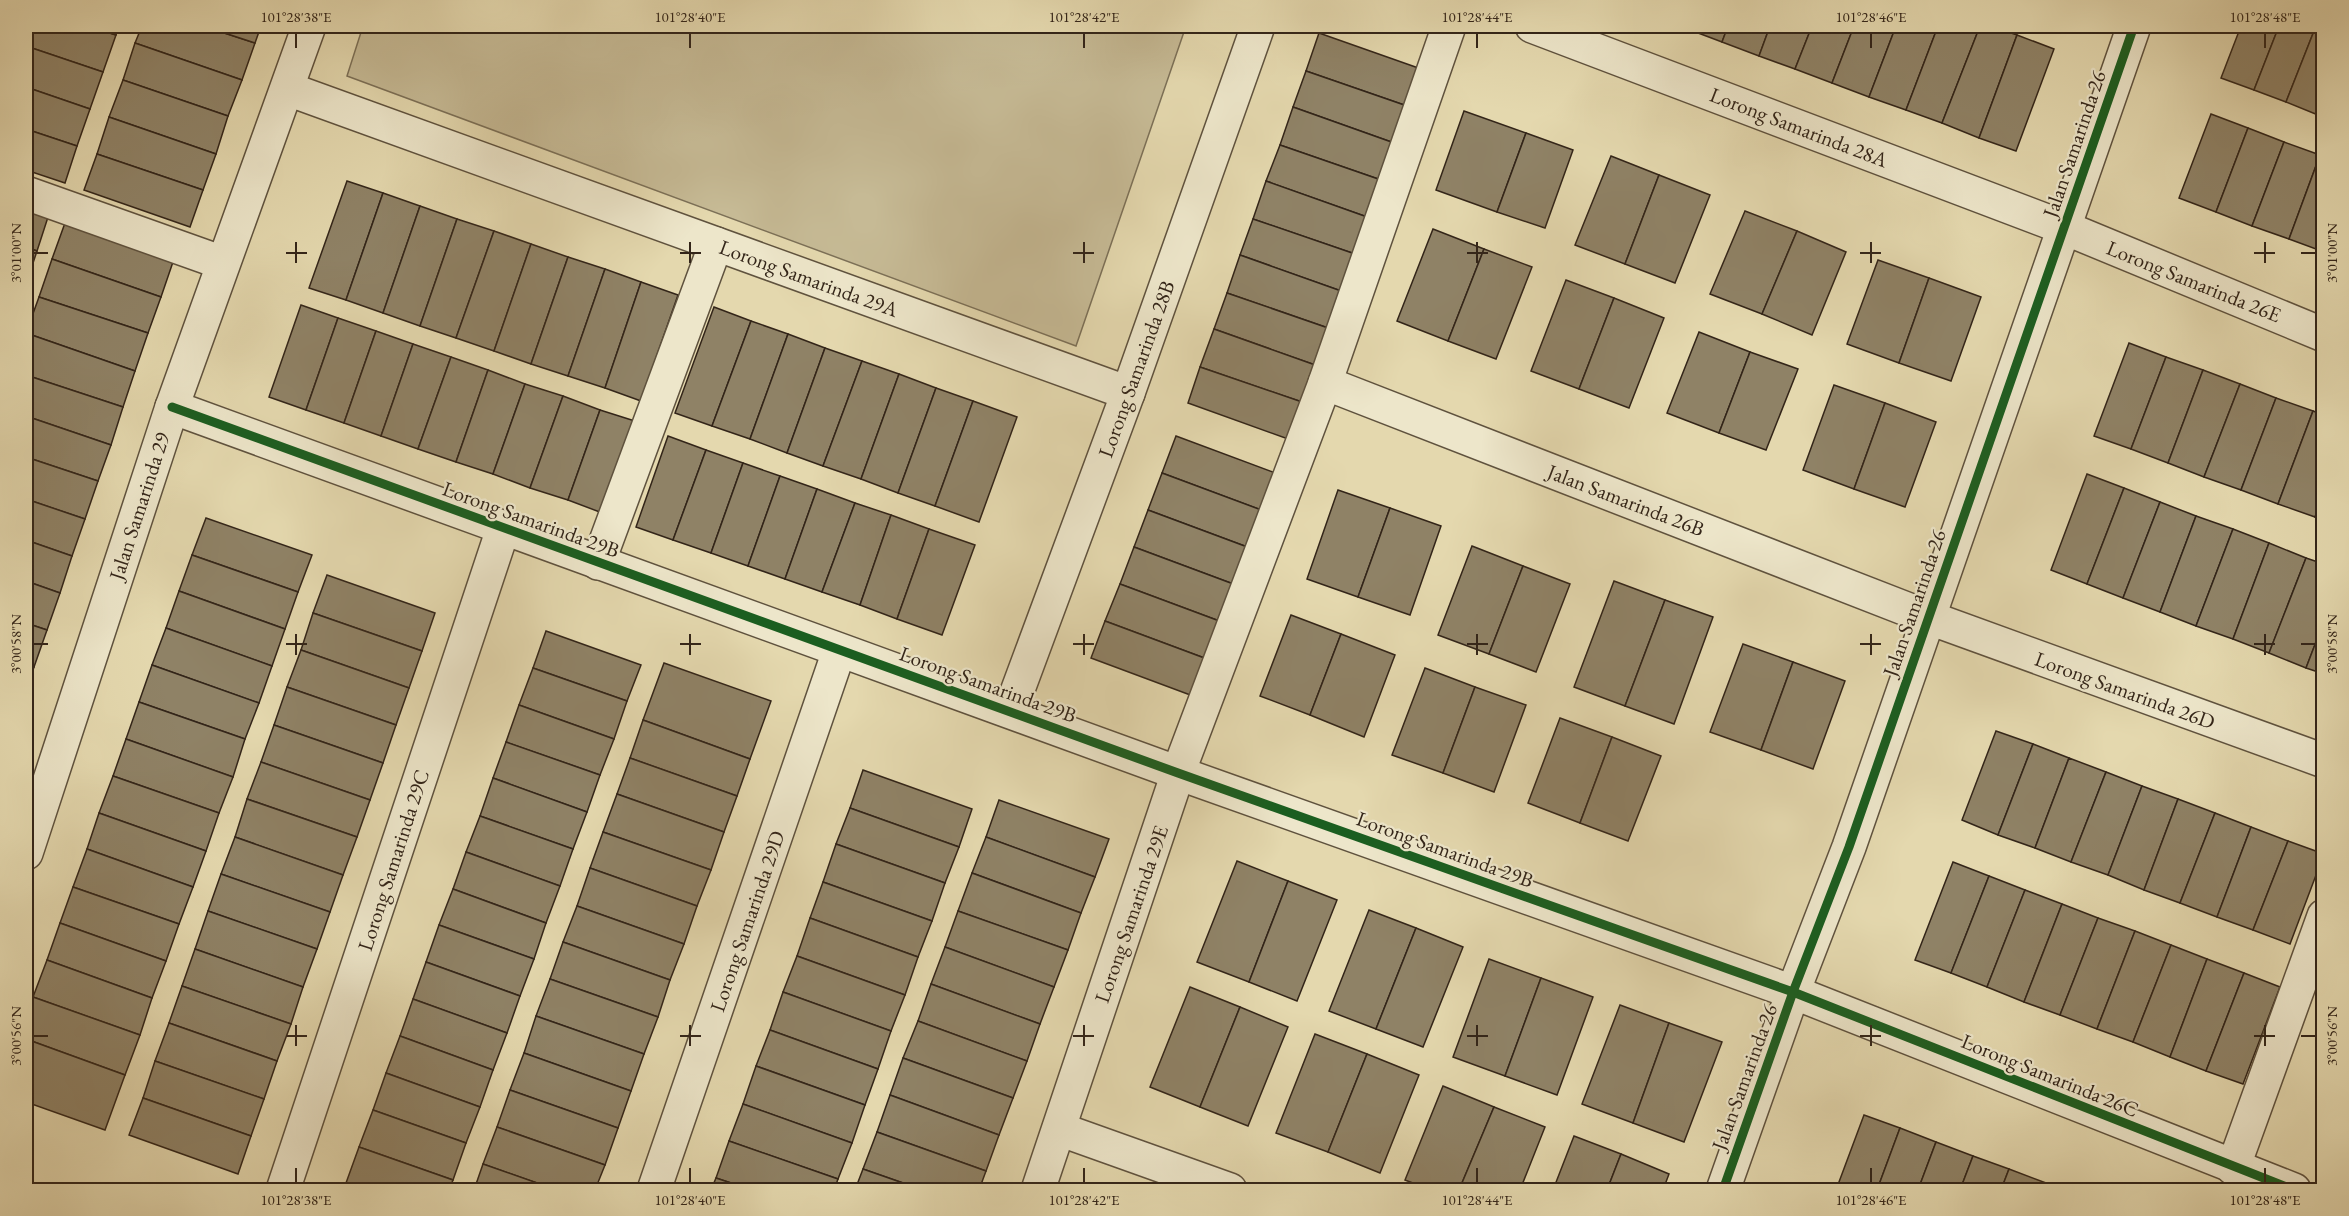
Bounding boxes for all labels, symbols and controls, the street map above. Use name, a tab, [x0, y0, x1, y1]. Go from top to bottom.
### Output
text: 101°28'38"E	[260, 7, 332, 26]
text: 101°28'40"E	[654, 7, 726, 26]
text: 101°28'42"E	[1048, 7, 1120, 26]
text: 101°28'44"E	[1441, 7, 1513, 26]
text: 101°28'46"E	[1835, 7, 1907, 26]
text: 101°28'48"E	[2229, 7, 2301, 26]
street label: Jalan Samarinda 26	[2036, 67, 2112, 223]
street label: Lorong Samarinda 28A	[1706, 81, 1892, 174]
text: 3°01'00"N	[6, 223, 25, 283]
text: 3°01'00"N	[2322, 223, 2341, 283]
street label: Lorong Samarinda 29A	[716, 233, 903, 323]
street label: Lorong Samarinda 26E	[2103, 234, 2285, 328]
street label: Lorong Samarinda 28B	[1091, 277, 1181, 461]
street label: Jalan Samarinda 29	[102, 429, 176, 585]
street label: Jalan Samarinda 26B	[1542, 457, 1708, 542]
street label: Lorong Samarinda 29B	[439, 474, 623, 564]
street label: Jalan Samarinda 26	[1876, 526, 1952, 682]
text: 3°00'58"N	[6, 614, 25, 674]
text: 3°00'58"N	[2322, 614, 2341, 674]
street label: Lorong Samarinda 29B	[896, 639, 1080, 729]
street label: Lorong Samarinda 26D	[2031, 645, 2219, 735]
street label: Lorong Samarinda 29C	[351, 766, 435, 954]
street label: Lorong Samarinda 29B	[1353, 804, 1537, 894]
street label: Lorong Samarinda 29E	[1088, 822, 1174, 1006]
street label: Lorong Samarinda 29D	[703, 827, 791, 1015]
street label: Jalan Samarinda 26	[1704, 1000, 1783, 1156]
text: 3°00'56"N	[6, 1006, 25, 1066]
text: 3°00'56"N	[2322, 1006, 2341, 1066]
street label: Lorong Samarinda 26C	[1957, 1027, 2143, 1123]
text: 101°28'38"E	[260, 1190, 332, 1209]
text: 101°28'40"E	[654, 1190, 726, 1209]
text: 101°28'42"E	[1048, 1190, 1120, 1209]
text: 101°28'44"E	[1441, 1190, 1513, 1209]
text: 101°28'46"E	[1835, 1190, 1907, 1209]
text: 101°28'48"E	[2229, 1190, 2301, 1209]

